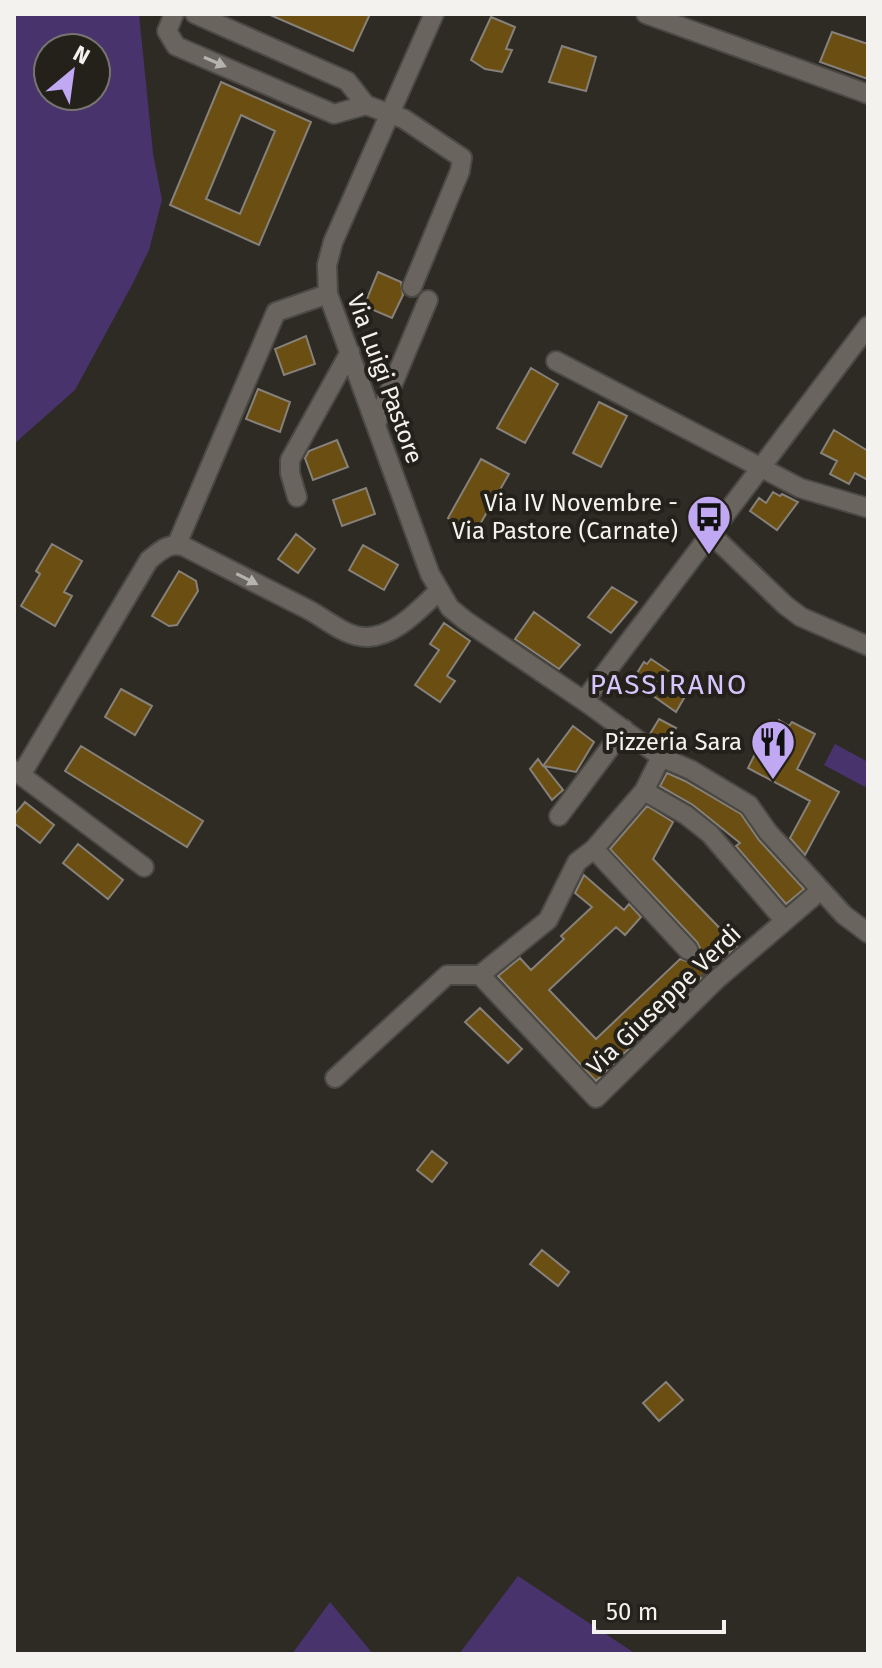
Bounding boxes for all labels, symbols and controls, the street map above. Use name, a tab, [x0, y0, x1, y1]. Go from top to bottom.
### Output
north arrow	[32, 32, 112, 112]
text: N	[69, 40, 94, 70]
one-way arrow	[203, 56, 227, 69]
street label: Via Luigi Pastore	[341, 291, 429, 467]
place label: Via IV Novembre - Via Pastore (Carnate)	[452, 489, 678, 545]
bus stop icon: Via IV Novembre - Via Pastore (Carnate)	[685, 493, 733, 556]
one-way arrow	[236, 572, 259, 585]
district label: PASSIRANO	[590, 668, 748, 701]
restaurant icon: Pizzeria Sara	[749, 718, 797, 781]
place label: Pizzeria Sara	[604, 728, 742, 756]
street label: Via Giuseppe Verdi	[581, 919, 747, 1081]
scale bar	[594, 1584, 724, 1634]
text: 50 m	[606, 1598, 658, 1626]

